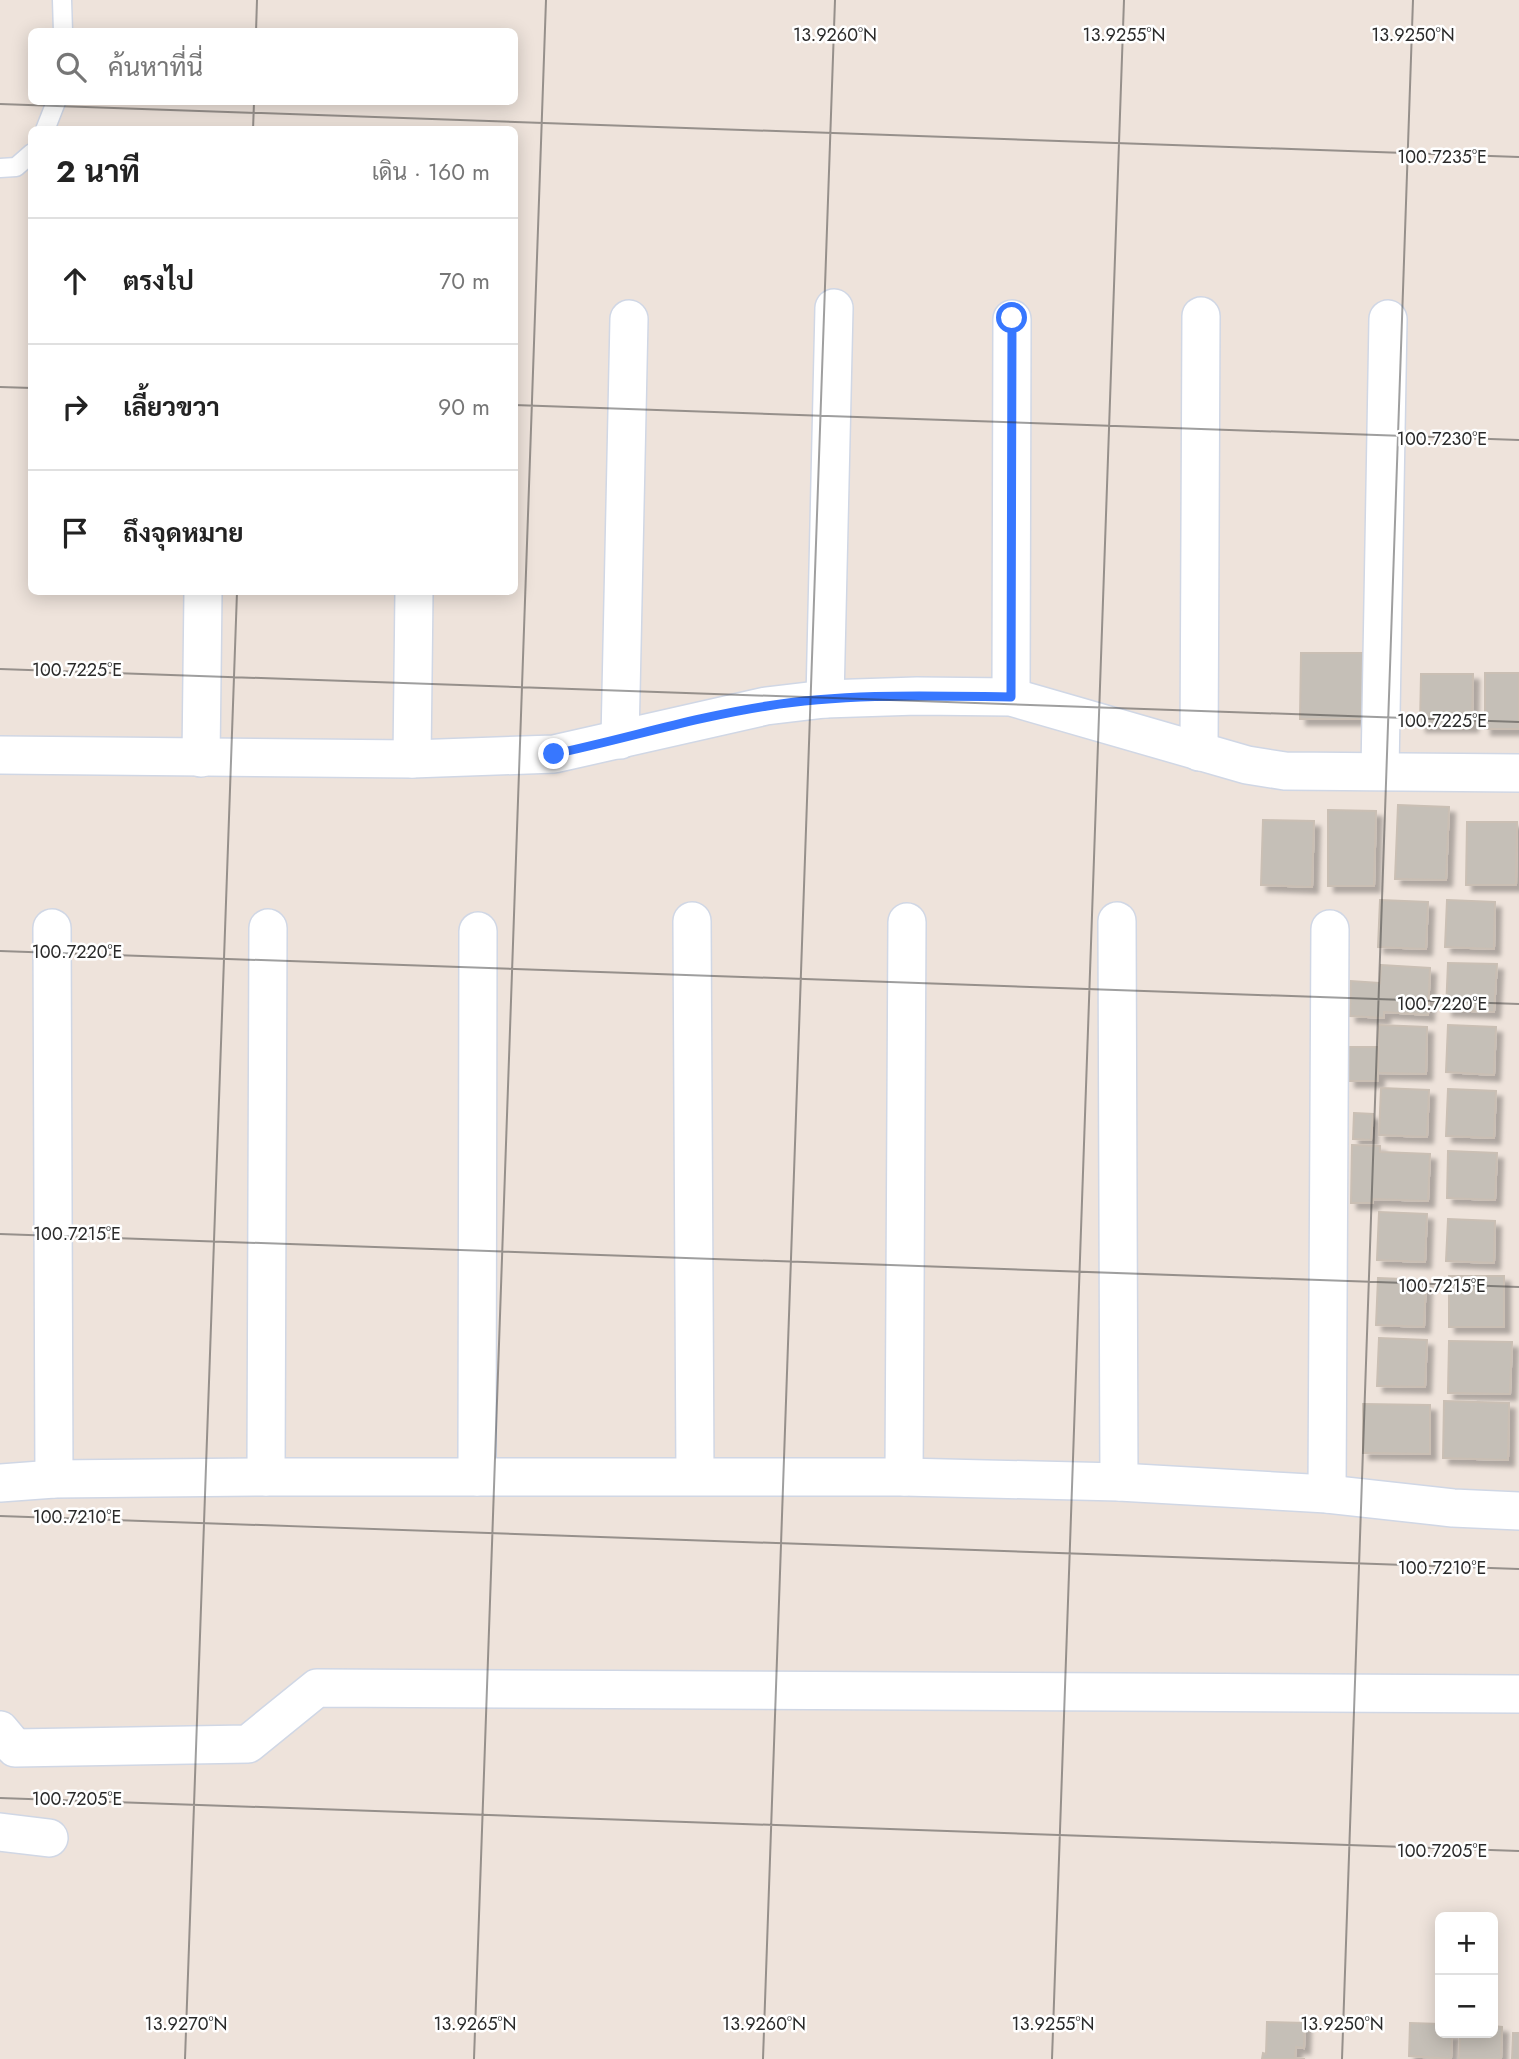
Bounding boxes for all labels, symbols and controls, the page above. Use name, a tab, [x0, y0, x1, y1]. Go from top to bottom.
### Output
text: 13.9260°N	[793, 22, 877, 48]
text: 13.9255°N	[1083, 22, 1165, 48]
text: 13.9250°N	[1371, 22, 1455, 48]
search box	[28, 28, 518, 105]
icon: search	[52, 48, 90, 86]
text: ค้นหาที่นี่	[108, 48, 203, 86]
text: 100.7235°E	[1397, 144, 1487, 170]
text: 2 นาที	[56, 150, 140, 193]
text: เดิน · 160 m	[372, 155, 490, 189]
icon: ahead	[56, 262, 94, 300]
text: ตรงไป	[123, 262, 194, 300]
text: 70 m	[439, 264, 490, 298]
route start	[996, 302, 1027, 333]
icon: right	[56, 388, 94, 426]
text: เลี้ยวขวา	[123, 388, 220, 426]
text: 90 m	[438, 390, 490, 424]
text: 100.7230°E	[1397, 426, 1487, 452]
icon: arrive	[56, 514, 94, 552]
text: ถึงจุดหมาย	[123, 514, 244, 552]
text: 100.7225°E	[32, 657, 122, 683]
text: 100.7225°E	[1397, 708, 1487, 734]
route end	[538, 738, 569, 769]
text: 100.7220°E	[32, 939, 122, 965]
text: 100.7220°E	[1397, 991, 1487, 1017]
text: 100.7215°E	[33, 1221, 121, 1247]
text: 100.7215°E	[1398, 1273, 1486, 1299]
text: 100.7210°E	[33, 1504, 121, 1530]
text: 100.7210°E	[1398, 1555, 1486, 1581]
text: 100.7205°E	[32, 1786, 122, 1812]
text: 100.7205°E	[1397, 1838, 1487, 1864]
map controls	[1435, 1912, 1498, 2038]
button: +	[1435, 1912, 1498, 1975]
button: −	[1435, 1975, 1498, 2038]
text: 13.9270°N	[145, 2011, 227, 2037]
text: 13.9265°N	[433, 2011, 517, 2037]
text: 13.9260°N	[722, 2011, 806, 2037]
text: 13.9255°N	[1012, 2011, 1094, 2037]
text: 13.9250°N	[1300, 2011, 1384, 2037]

